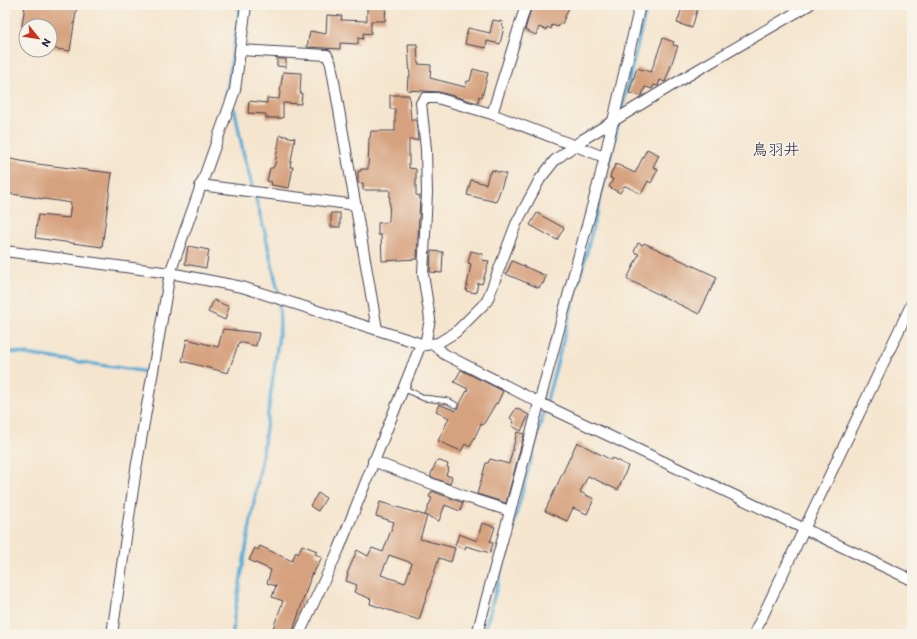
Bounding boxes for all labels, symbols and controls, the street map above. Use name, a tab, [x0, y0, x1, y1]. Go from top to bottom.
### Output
north arrow	[18, 18, 58, 58]
text: N	[39, 36, 54, 49]
district label: 鳥羽井	[752, 140, 800, 159]

